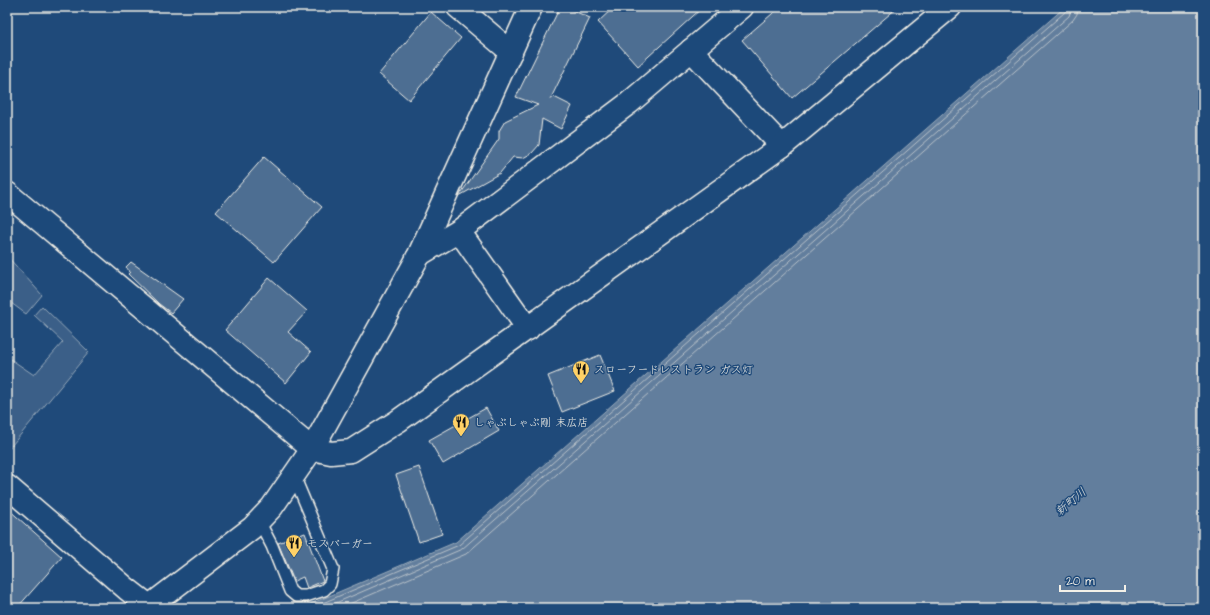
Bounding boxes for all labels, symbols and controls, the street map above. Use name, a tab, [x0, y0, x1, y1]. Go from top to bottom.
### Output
restaurant icon: スローフードレストラン ガス灯	[571, 359, 591, 384]
place label: スローフードレストラン ガス灯	[594, 362, 753, 377]
restaurant icon: しゃぶしゃぶ剛 末広店	[451, 412, 471, 437]
place label: しゃぶしゃぶ剛 末広店	[474, 415, 588, 430]
water label: 新町川	[1052, 484, 1090, 520]
restaurant icon: モスバーガー	[284, 533, 304, 558]
place label: モスバーガー	[307, 536, 373, 551]
scale bar	[1060, 567, 1125, 593]
text: 20 m	[1066, 573, 1095, 590]

